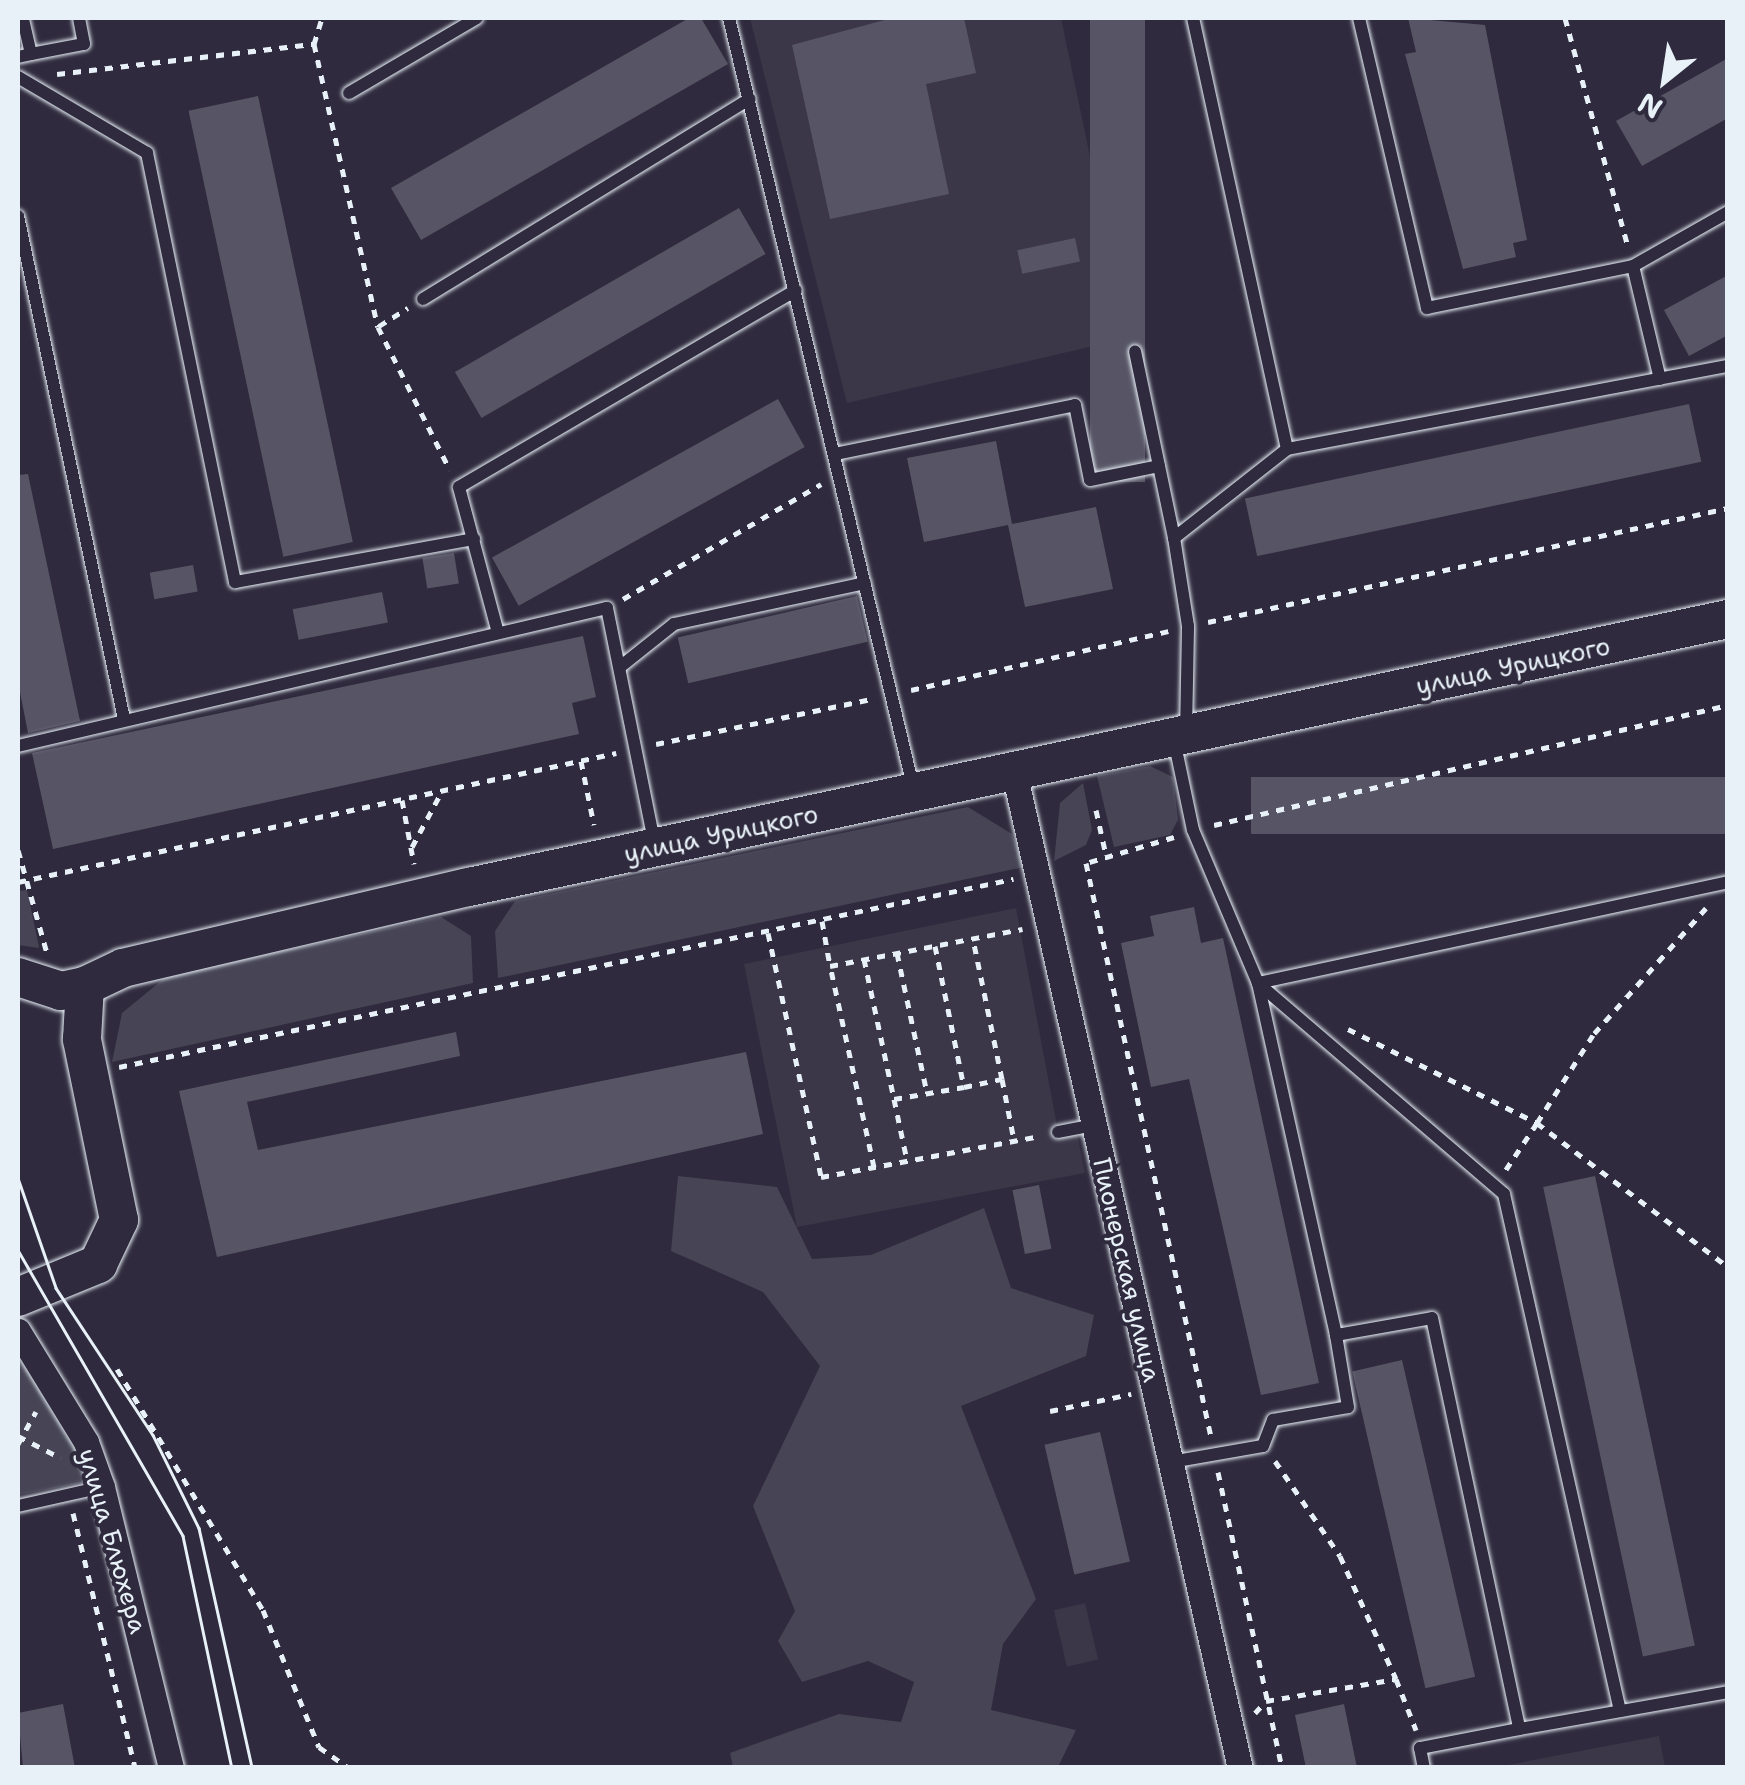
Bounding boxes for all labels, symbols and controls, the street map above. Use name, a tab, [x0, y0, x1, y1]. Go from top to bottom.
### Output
north arrow	[1615, 30, 1715, 130]
text: N	[1631, 84, 1669, 128]
street label: улица Урицкого	[1413, 631, 1613, 701]
street label: улица Урицкого	[621, 799, 821, 869]
street label: Пионерская улица	[1087, 1155, 1167, 1385]
street label: улица Блюхера	[72, 1445, 154, 1637]

